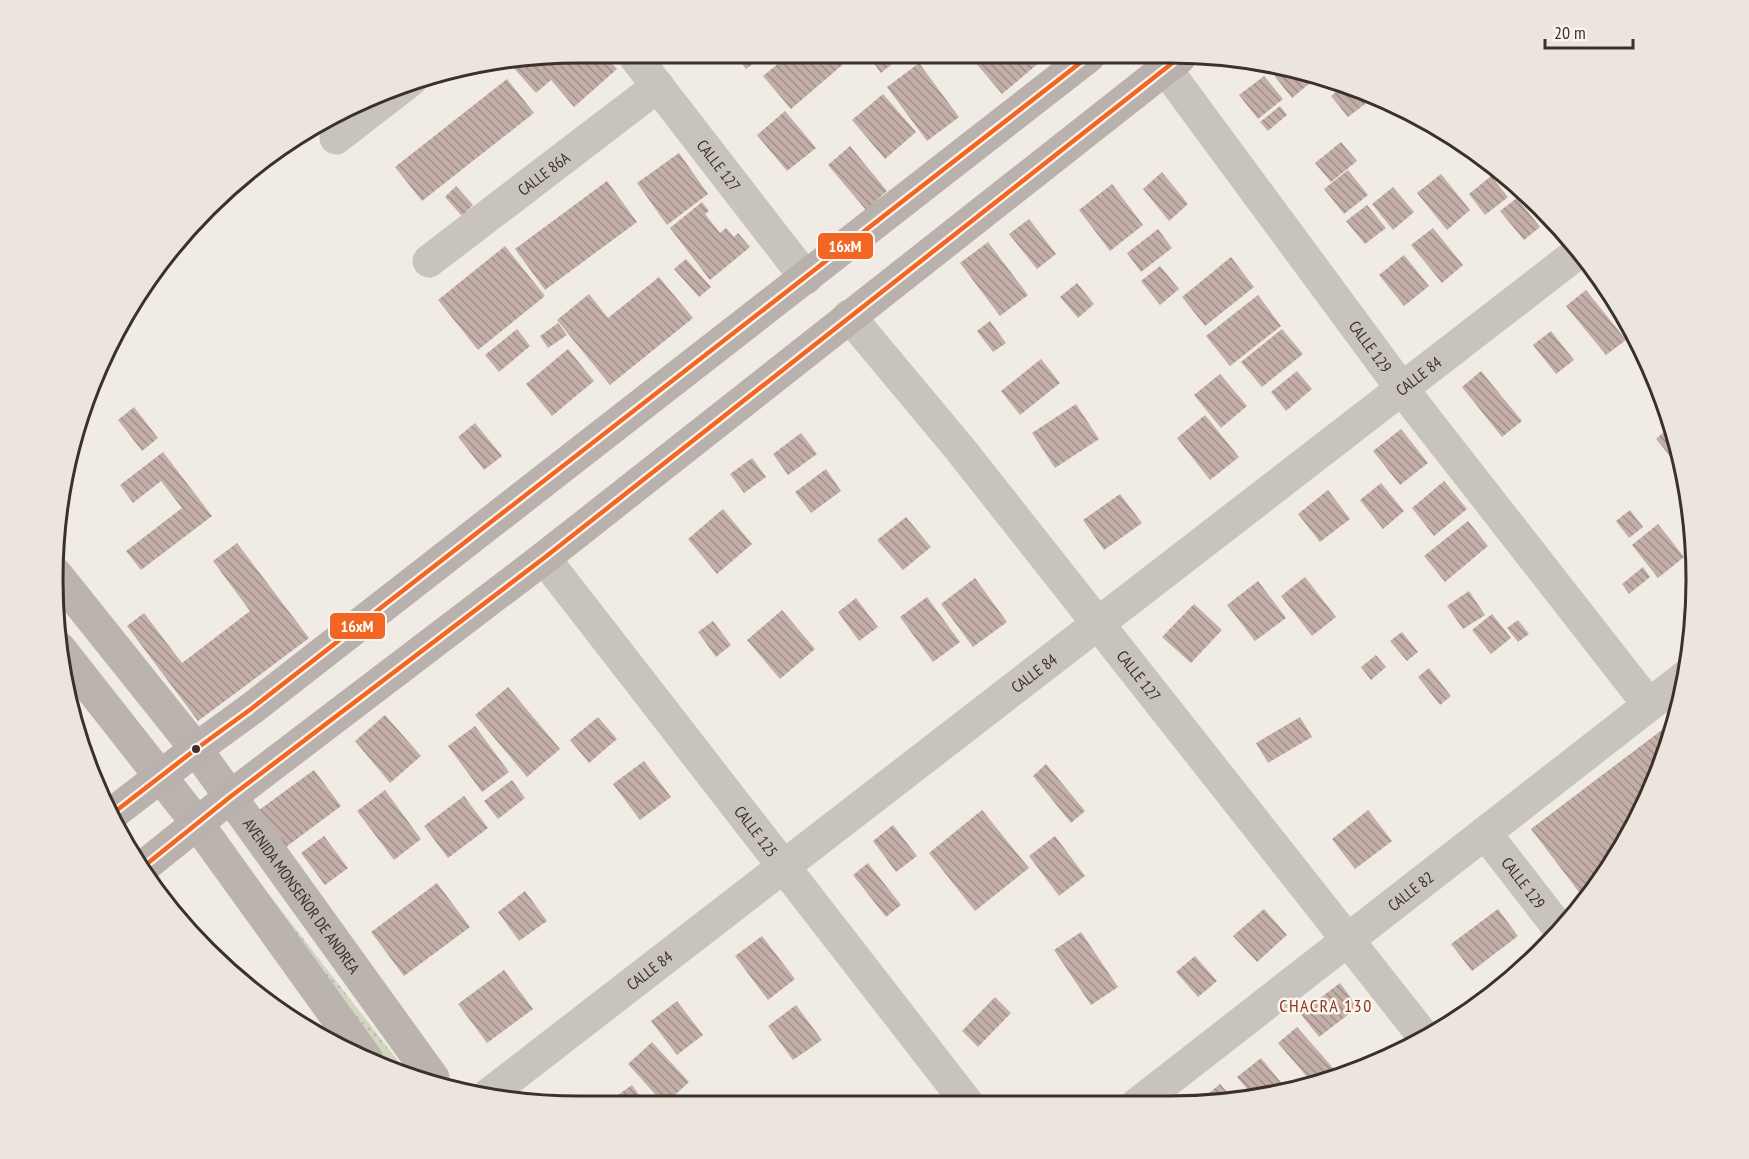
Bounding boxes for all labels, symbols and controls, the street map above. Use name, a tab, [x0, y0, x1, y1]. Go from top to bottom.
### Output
scale bar	[1545, 12, 1634, 50]
text: 20 m	[1554, 21, 1586, 44]
street label: CALLE 127	[693, 136, 745, 195]
street label: CALLE 86A	[513, 147, 574, 200]
line badge: 16xM	[817, 232, 874, 260]
text: 16xM	[829, 236, 861, 256]
street label: CALLE 129	[1345, 316, 1396, 376]
street label: CALLE 84	[1392, 352, 1445, 400]
line badge: 16xM	[329, 612, 386, 640]
text: 16xM	[341, 616, 373, 636]
street label: CALLE 127	[1113, 646, 1165, 705]
street label: CALLE 84	[1007, 649, 1061, 697]
unlabelled marker	[190, 743, 202, 755]
street label: CALLE 125	[730, 802, 782, 861]
street label: AVENIDA MONSEÑOR DE ANDREA	[239, 814, 365, 978]
street label: CALLE 129	[1497, 853, 1550, 912]
street label: CALLE 82	[1384, 867, 1437, 915]
street label: CALLE 84	[623, 946, 676, 994]
district label: CHACRA 130	[1279, 994, 1373, 1017]

